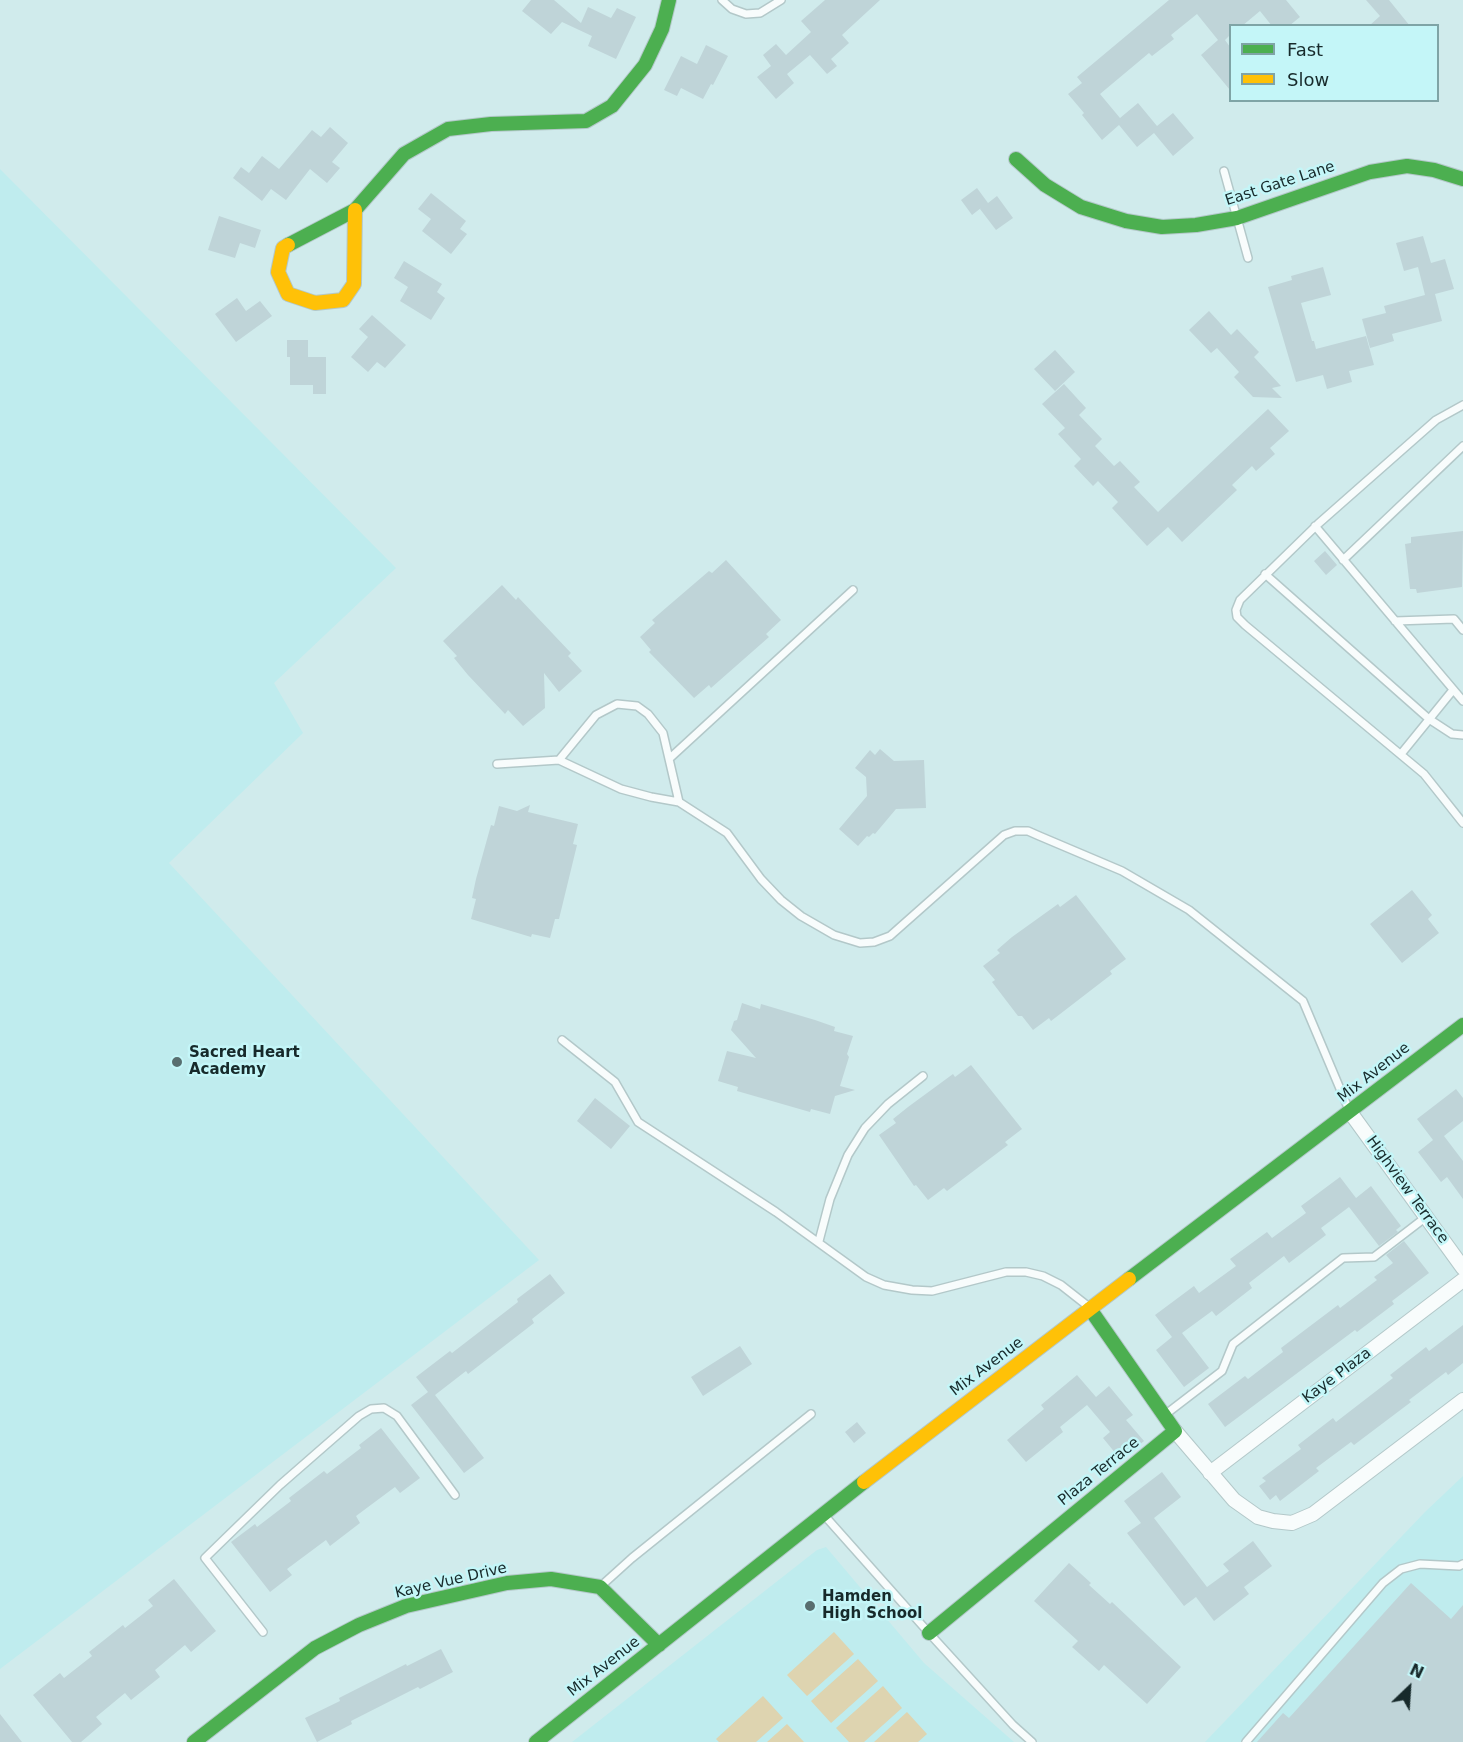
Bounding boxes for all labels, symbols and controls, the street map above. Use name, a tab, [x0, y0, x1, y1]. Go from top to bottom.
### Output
legend	[1229, 24, 1439, 102]
text: Fast	[1287, 39, 1323, 60]
text: Slow	[1287, 69, 1329, 90]
street label: East Gate Lane	[1223, 158, 1337, 210]
street label: Mix Avenue	[1334, 1039, 1414, 1107]
place label: Sacred Heart Academy	[189, 1044, 300, 1079]
marker: Sacred Heart Academy	[170, 1055, 184, 1069]
street label: Highview Terrace	[1362, 1133, 1452, 1247]
street label: Mix Avenue	[947, 1334, 1027, 1400]
street label: Kaye Plaza	[1299, 1344, 1375, 1408]
street label: Plaza Terrace	[1055, 1434, 1143, 1510]
street label: Kaye Vue Drive	[393, 1559, 509, 1603]
place label: Hamden High School	[822, 1588, 922, 1623]
marker: Hamden High School	[803, 1599, 817, 1613]
street label: Mix Avenue	[564, 1633, 644, 1701]
north arrow	[1379, 1658, 1439, 1718]
text: N	[1407, 1660, 1427, 1683]

